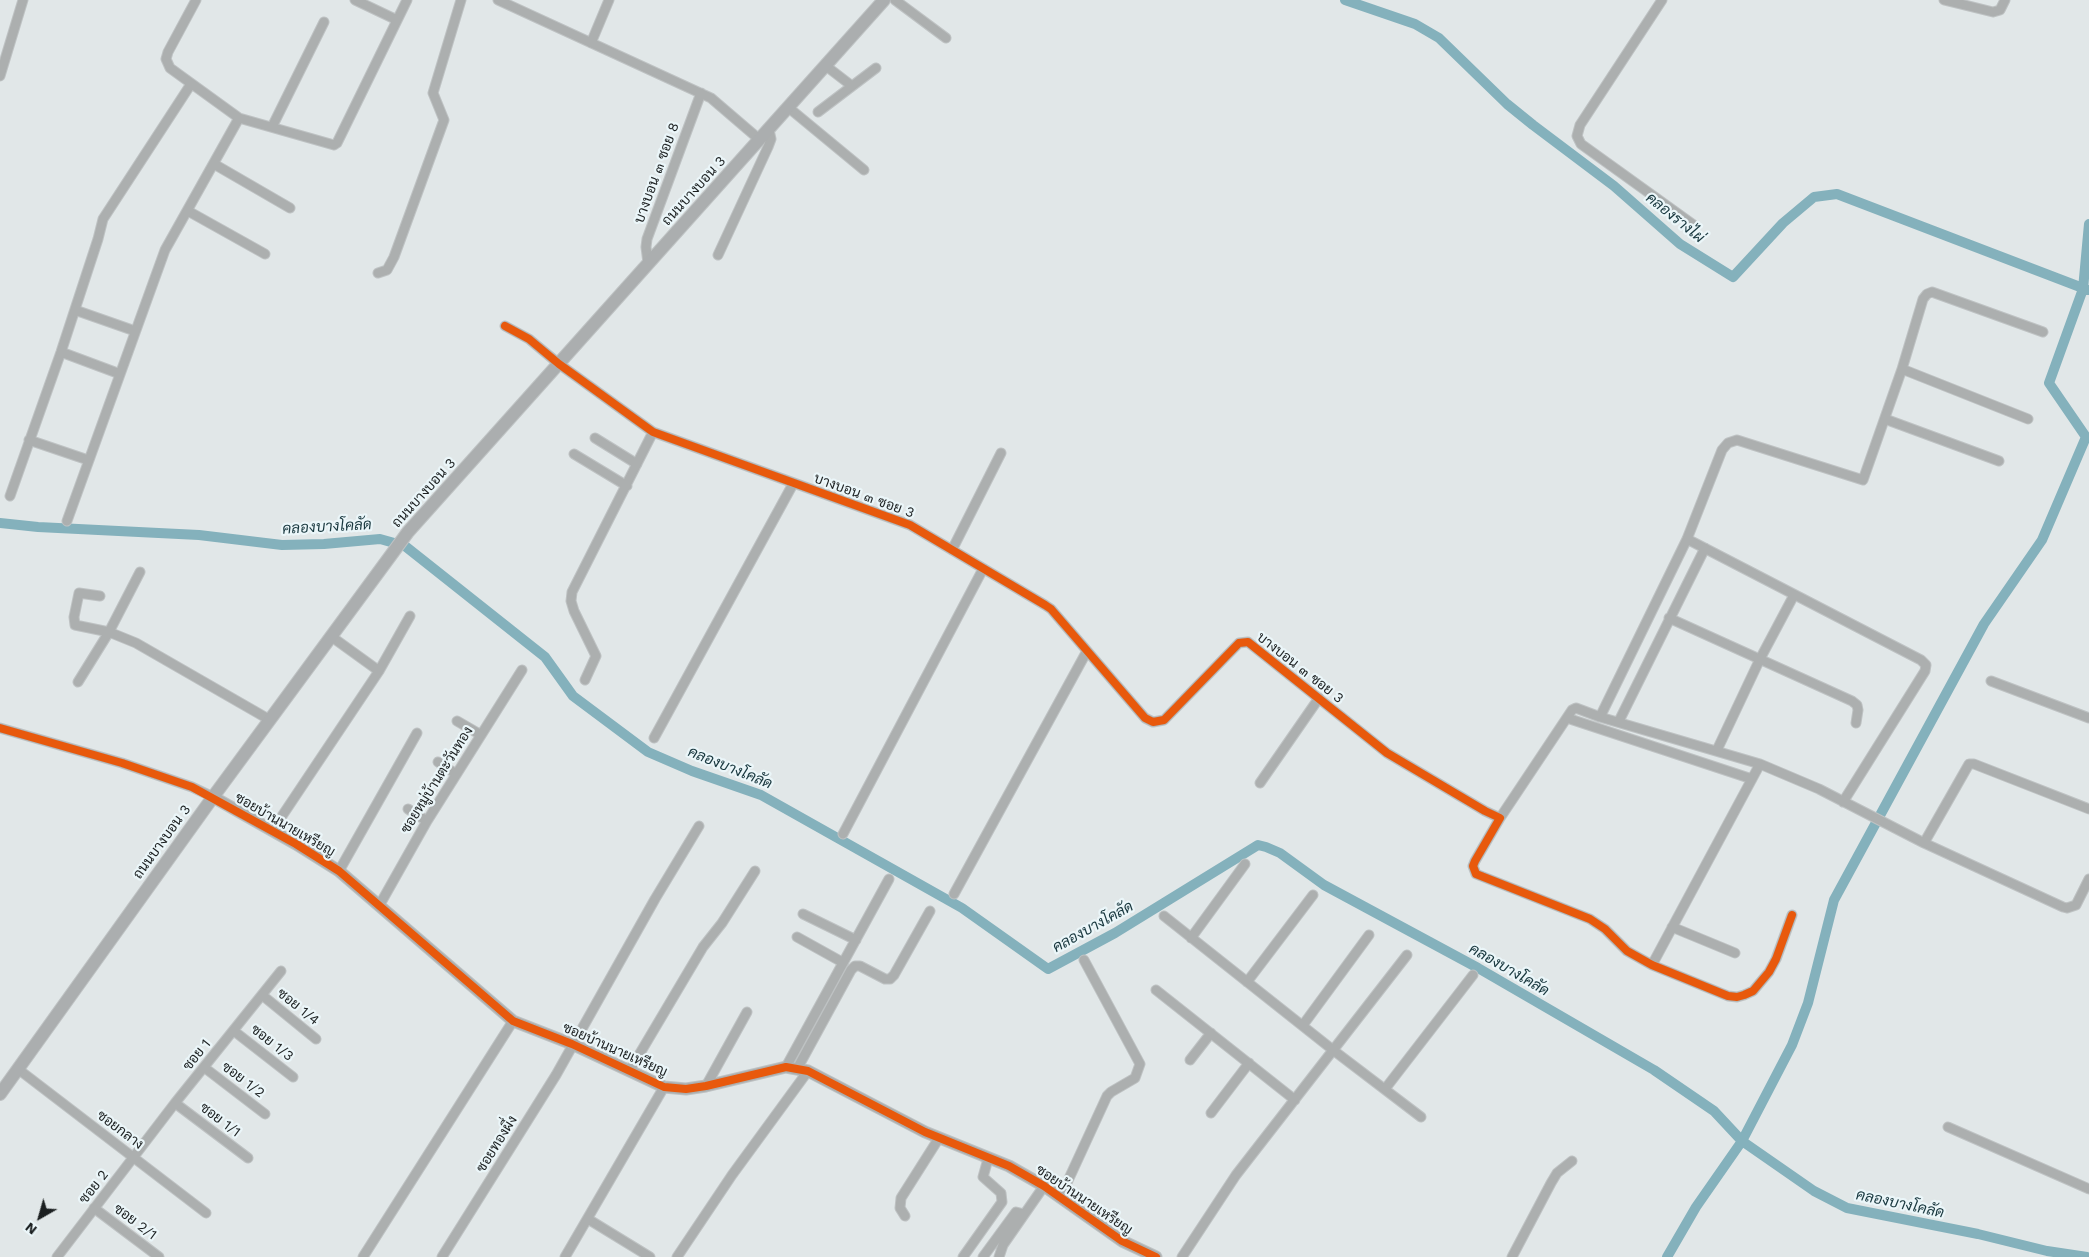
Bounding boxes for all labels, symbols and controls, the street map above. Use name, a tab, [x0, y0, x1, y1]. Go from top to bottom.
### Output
street label: บางบอน ๓ ซอย 8	[631, 120, 683, 226]
street label: ถนนบางบอน 3	[659, 153, 729, 229]
water label: คลองรางไผ่	[1642, 189, 1708, 247]
street label: ถนนบางบอน 3	[389, 455, 459, 531]
street label: บางบอน ๓ ซอย 3	[812, 470, 916, 522]
water label: คลองบางโคลัด	[282, 516, 372, 538]
street label: บางบอน ๓ ซอย 3	[1253, 629, 1347, 707]
street label: ซอยหมู่บ้านตะวันทอง	[397, 723, 477, 837]
water label: คลองบางโคลัด	[685, 743, 775, 793]
street label: ซอยบ้านนายเหรียญ	[232, 789, 338, 861]
street label: ถนนบางบอน 3	[130, 802, 194, 882]
water label: คลองบางโคลัด	[1050, 897, 1136, 957]
water label: คลองบางโคลัด	[1466, 940, 1552, 1000]
street label: ซอย 1/4	[274, 985, 322, 1029]
street label: ซอยบ้านนายเหรียญ	[560, 1019, 670, 1081]
street label: ซอย 1/3	[247, 1021, 297, 1065]
street label: ซอย 1	[179, 1036, 215, 1074]
street label: ซอย 1/2	[218, 1058, 268, 1102]
street label: ซอย 1/1	[196, 1099, 244, 1141]
street label: ซอยกลาง	[93, 1107, 147, 1153]
street label: ซอยทองผึ่ง	[473, 1113, 521, 1175]
street label: ซอยบ้านนายเหรียญ	[1032, 1161, 1136, 1239]
street label: ซอย 2	[76, 1167, 112, 1207]
water label: คลองบางโคลัด	[1854, 1186, 1946, 1222]
north arrow	[15, 1192, 65, 1242]
street label: ซอย 2/1	[110, 1200, 160, 1244]
text: N	[22, 1219, 40, 1238]

